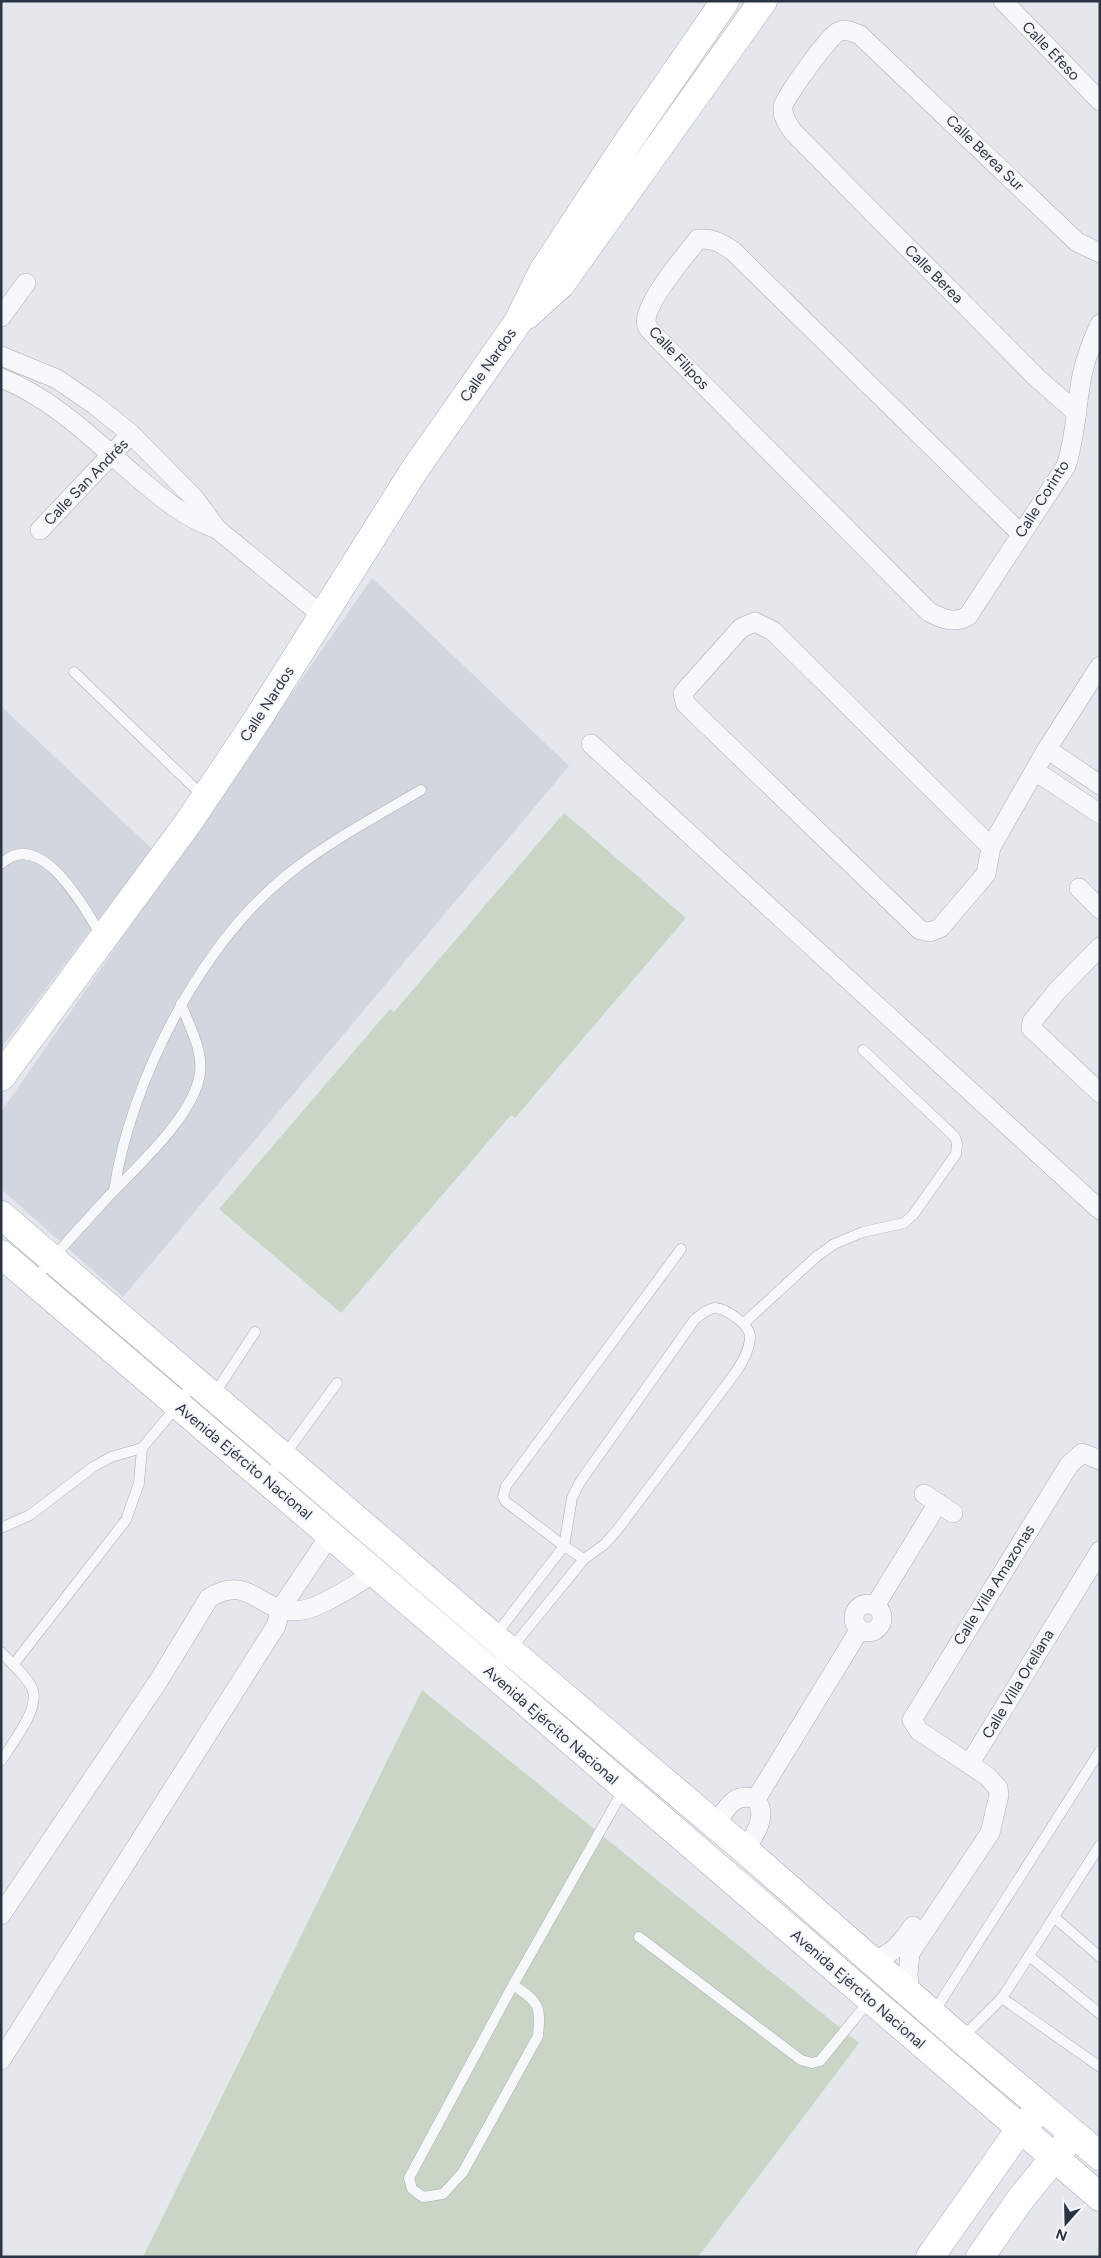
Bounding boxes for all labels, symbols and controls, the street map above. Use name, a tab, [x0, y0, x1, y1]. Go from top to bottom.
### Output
street label: Calle Efeso	[1018, 18, 1084, 85]
street label: Calle Berea Sur	[942, 111, 1028, 195]
street label: Calle Berea	[901, 241, 967, 307]
street label: Calle Filipos	[645, 323, 713, 393]
street label: Calle Nardos	[456, 325, 520, 405]
street label: Calle San Andrés	[40, 435, 132, 529]
street label: Calle Corinto	[1011, 457, 1073, 541]
street label: Calle Nardos	[236, 663, 298, 745]
street label: Avenida Ejército Nacional	[172, 1399, 316, 1523]
street label: Calle Villa Amazonas	[950, 1522, 1038, 1648]
street label: Calle Villa Orellana	[978, 1626, 1058, 1742]
street label: Avenida Ejército Nacional	[480, 1662, 622, 1788]
street label: Avenida Ejército Nacional	[787, 1926, 929, 2052]
north arrow	[1041, 2198, 1091, 2248]
text: N	[1054, 2225, 1070, 2245]

